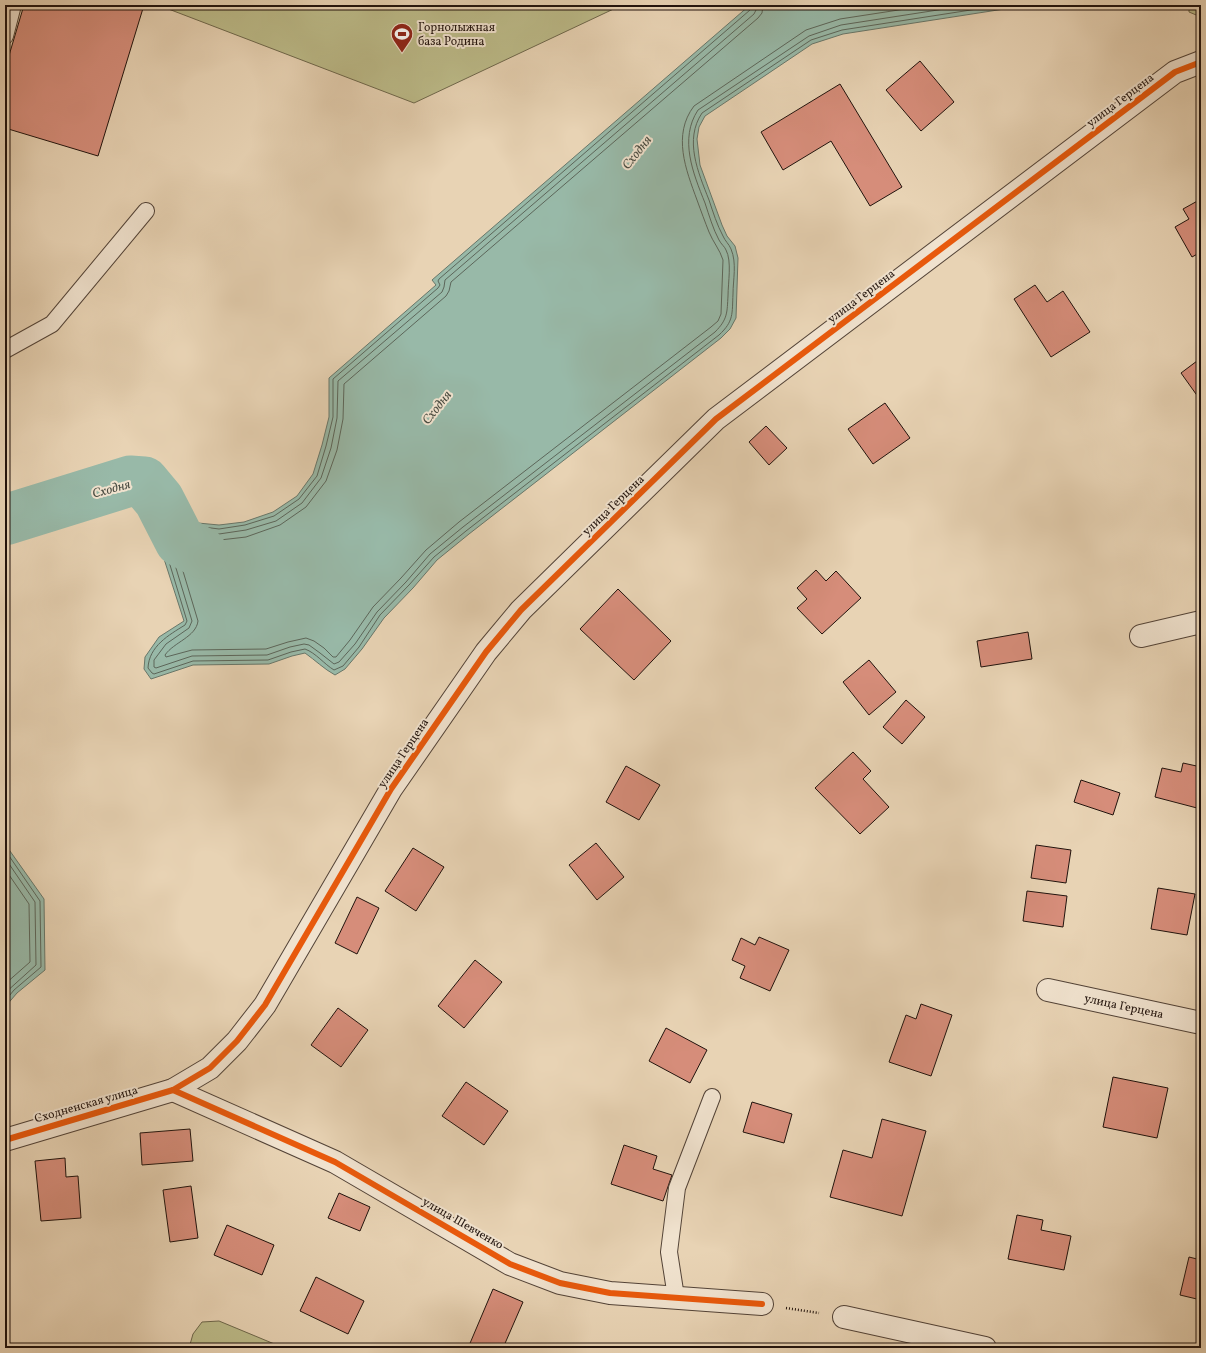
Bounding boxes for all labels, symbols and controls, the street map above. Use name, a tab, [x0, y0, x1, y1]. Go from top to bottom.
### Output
place label: Горнолыжная база Родина	[418, 20, 495, 50]
sports icon: Горнолыжная база Родина	[389, 21, 415, 54]
street label: улица Герцена	[1084, 70, 1158, 131]
water label: Сходня	[619, 132, 657, 174]
street label: улица Герцена	[825, 266, 899, 327]
water label: Сходня	[419, 387, 457, 429]
street label: улица Герцена	[579, 472, 648, 539]
water label: Сходня	[90, 476, 133, 504]
street label: улица Герцена	[375, 716, 433, 791]
street label: улица Герцена	[1083, 991, 1165, 1023]
street label: Сходненская улица	[33, 1083, 140, 1127]
street label: улица Шевченко	[419, 1194, 506, 1254]

